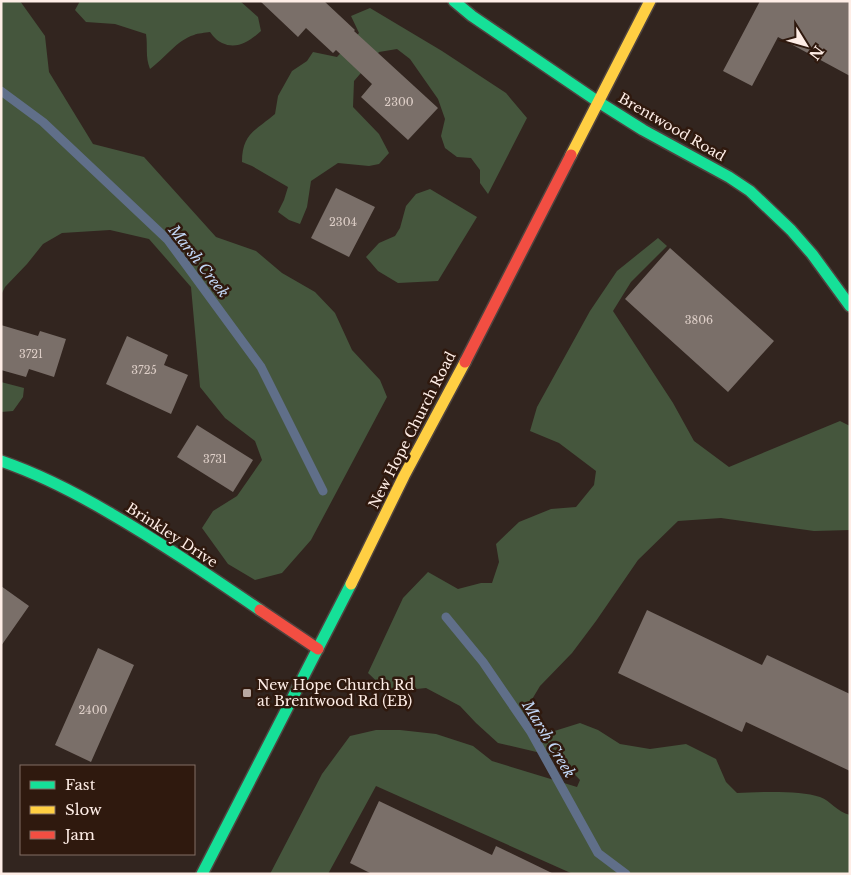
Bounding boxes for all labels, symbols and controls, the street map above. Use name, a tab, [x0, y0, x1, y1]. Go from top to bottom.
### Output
north arrow	[781, 20, 831, 70]
text: N	[805, 42, 828, 63]
street label: Brentwood Road	[615, 89, 729, 165]
house number: 2300	[384, 95, 414, 109]
house number: 2304	[329, 215, 357, 229]
water label: Marsh Creek	[164, 220, 233, 301]
house number: 3806	[685, 313, 713, 327]
house number: 3721	[19, 347, 43, 361]
street label: New Hope Church Road	[364, 348, 460, 512]
house number: 3725	[131, 363, 157, 377]
house number: 3731	[203, 452, 227, 466]
street label: Brinkley Drive	[123, 499, 221, 571]
place label: New Hope Church Rd at Brentwood Rd (EB)	[257, 676, 415, 710]
marker: New Hope Church Rd at Brentwood Rd (EB)	[241, 687, 253, 699]
water label: Marsh Creek	[518, 696, 580, 781]
house number: 2400	[79, 703, 108, 717]
legend	[20, 765, 195, 855]
text: Fast	[65, 775, 96, 794]
text: Slow	[65, 800, 102, 819]
text: Jam	[63, 825, 95, 844]

